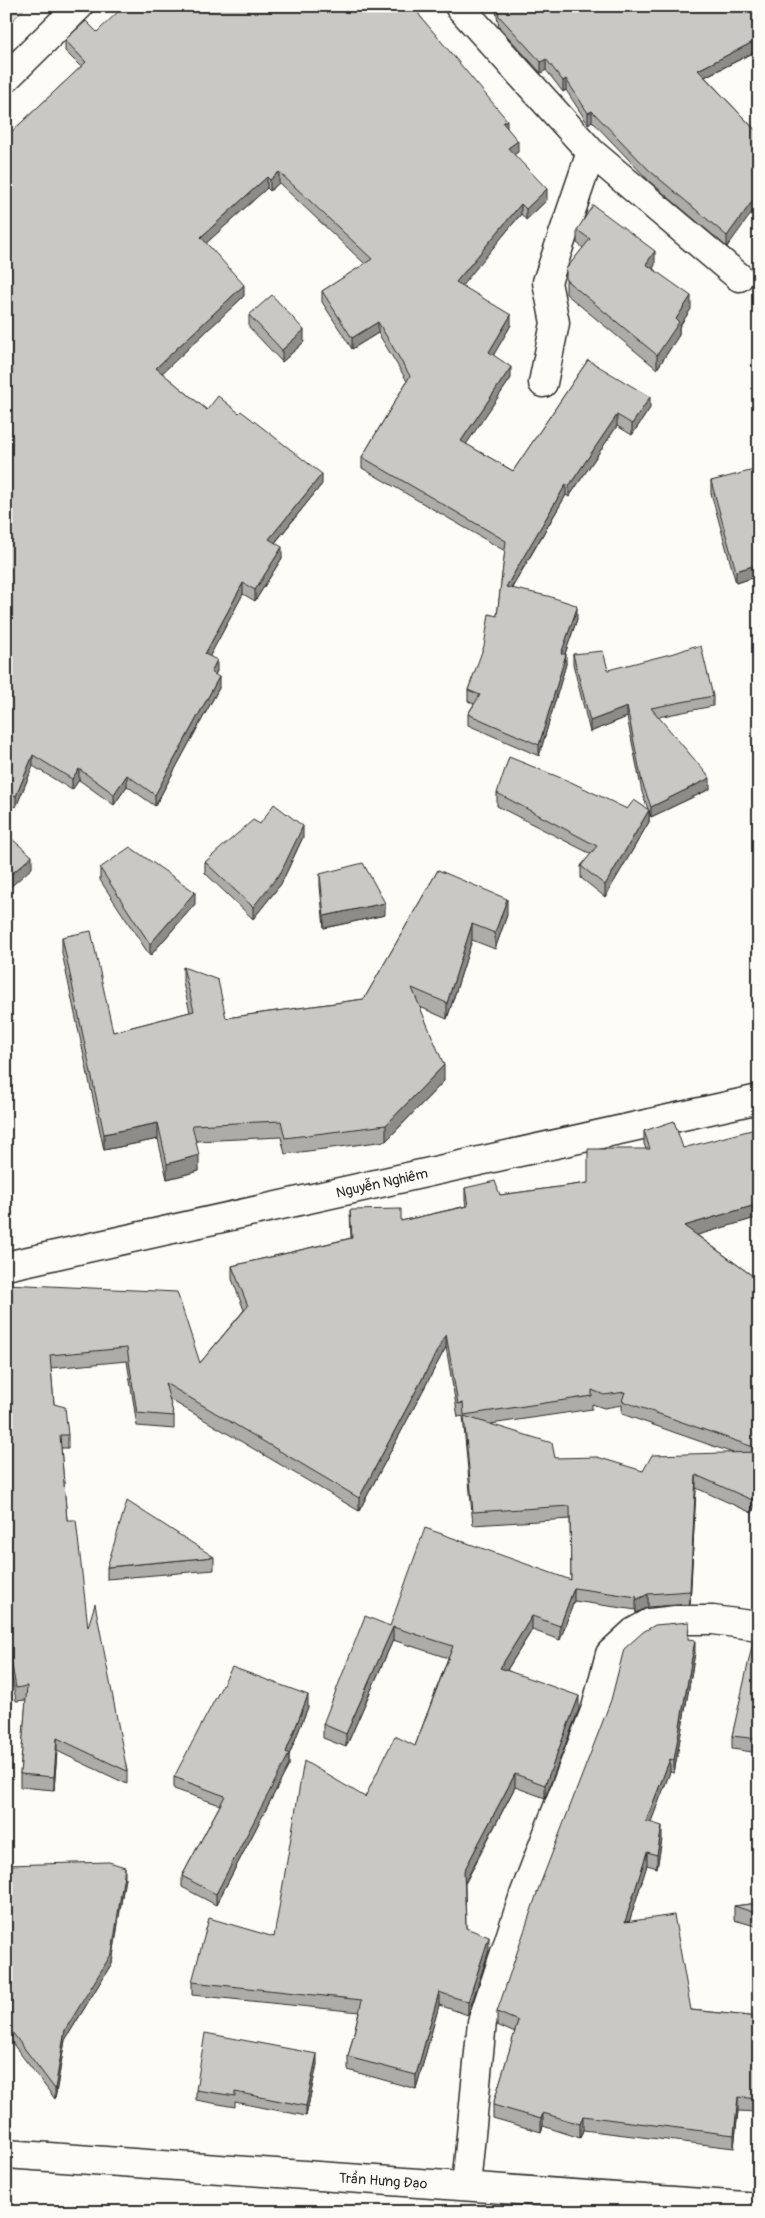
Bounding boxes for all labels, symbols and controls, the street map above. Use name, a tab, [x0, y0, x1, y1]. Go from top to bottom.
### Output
street label: Nguyễn Nghiêm	[334, 1165, 430, 1202]
street label: Trần Hưng Đạo	[338, 2168, 428, 2193]

